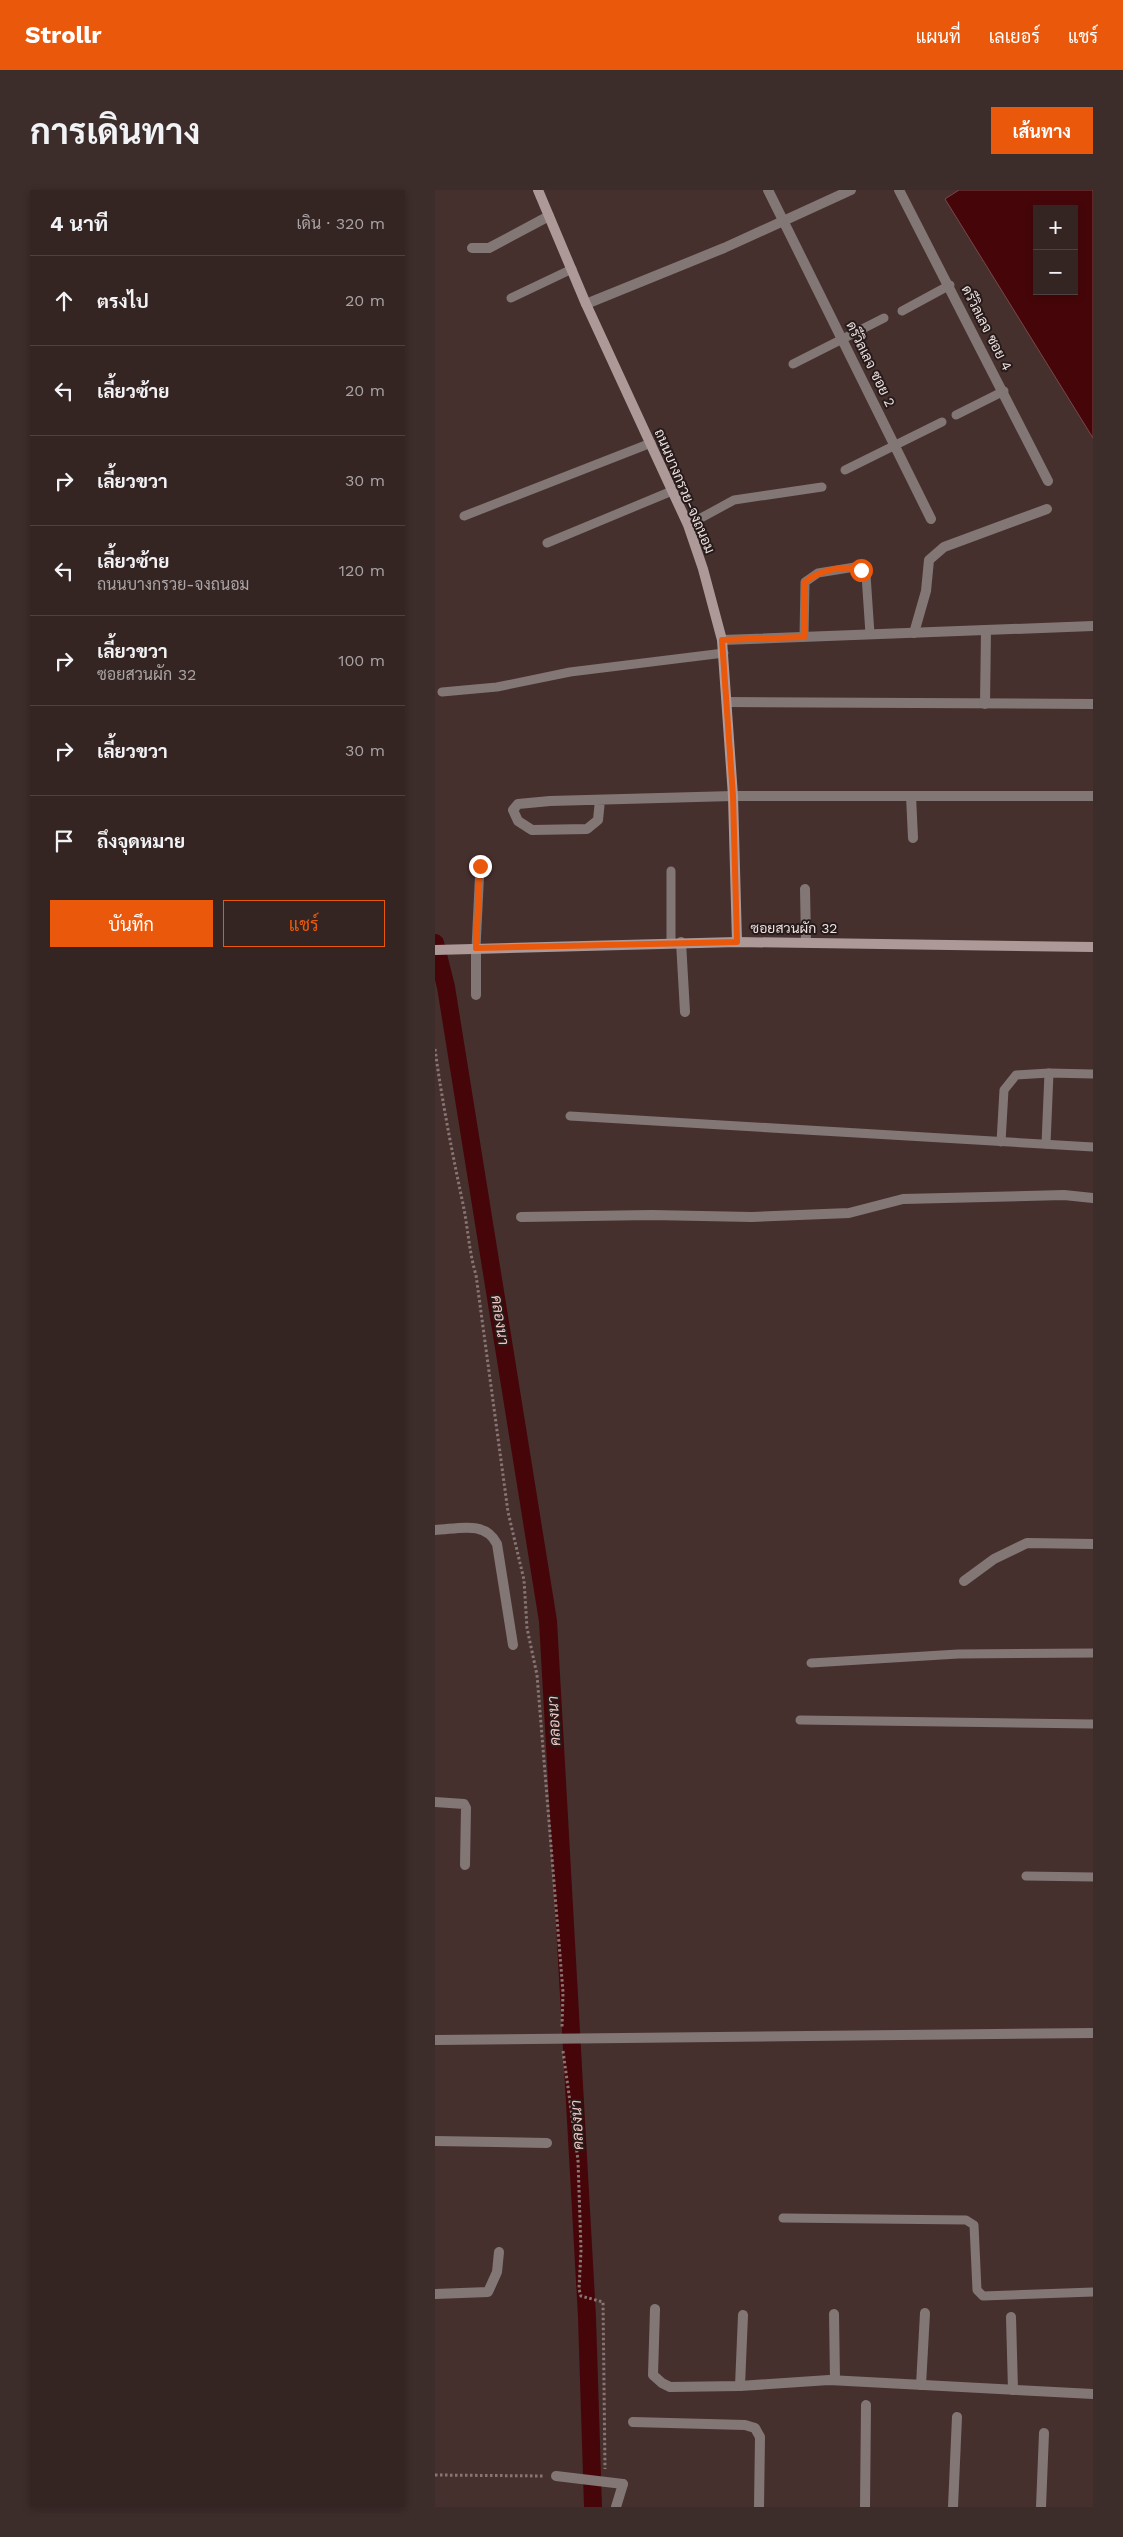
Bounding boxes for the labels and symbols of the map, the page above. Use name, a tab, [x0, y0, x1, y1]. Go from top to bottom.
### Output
street label: ดรีวิลเลจ ซอย 4	[959, 282, 1016, 373]
street label: ดรีวิลเลจ ซอย 2	[843, 318, 900, 409]
street label: ถนนบางกรวย-จงถนอม	[652, 427, 718, 555]
route start	[850, 559, 873, 582]
route end	[469, 855, 492, 878]
street label: ซอยสวนผัก 32	[751, 920, 837, 936]
water label: คลองนา	[487, 1294, 513, 1346]
water label: คลองนา	[544, 1695, 564, 1747]
water label: คลองนา	[567, 2099, 587, 2151]

